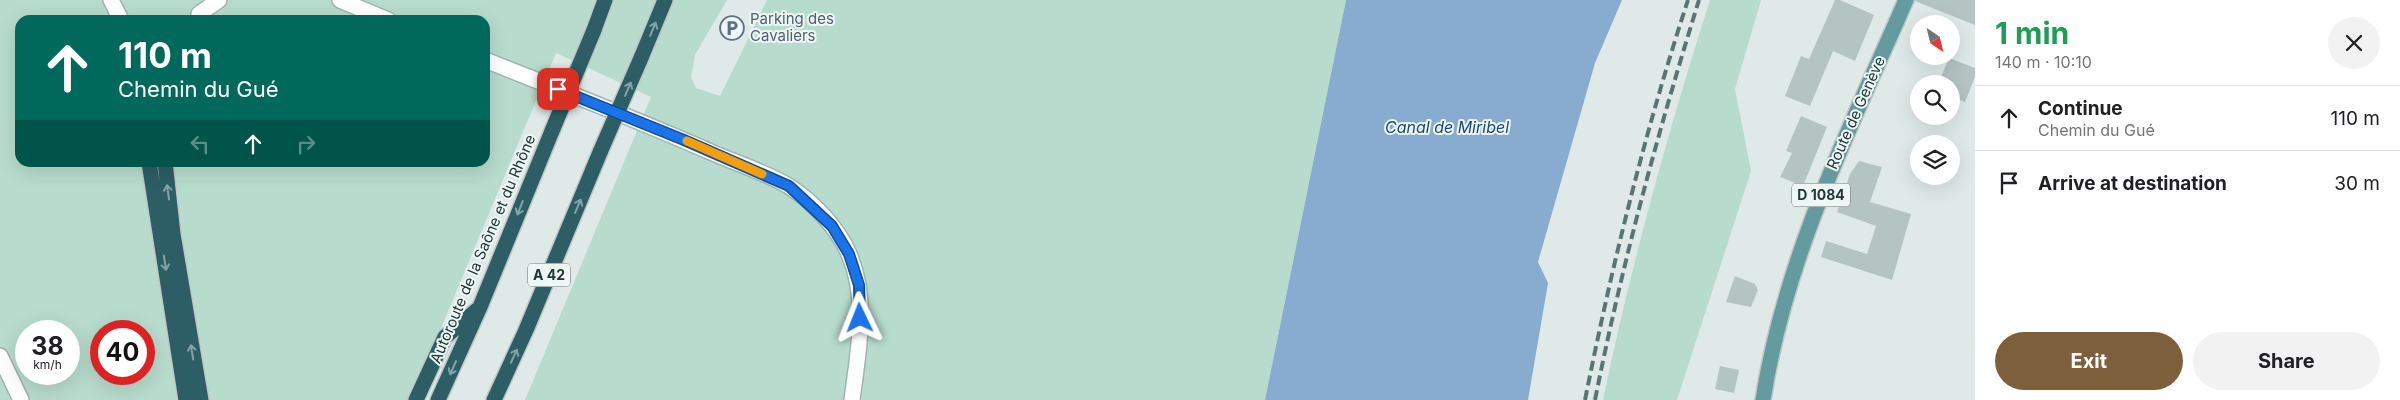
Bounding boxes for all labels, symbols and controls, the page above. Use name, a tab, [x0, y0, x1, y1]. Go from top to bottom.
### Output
place label: Parking des Cavaliers	[750, 9, 834, 45]
parking icon: Parking des Cavaliers	[719, 15, 745, 41]
north arrow	[1910, 15, 1960, 65]
map controls	[1910, 15, 1960, 185]
text: 1 min	[1995, 15, 2069, 51]
button: close	[2328, 17, 2380, 69]
one-way arrow	[649, 22, 658, 37]
text: 110 m	[118, 34, 212, 76]
icon: ahead	[35, 35, 100, 100]
text: 140 m · 10:10	[1995, 52, 2092, 72]
street label: Route de Genève	[1822, 54, 1889, 172]
pin	[537, 68, 579, 110]
icon: arrive	[544, 75, 572, 103]
button: search	[1910, 75, 1960, 125]
text: Chemin du Gué	[118, 76, 279, 102]
one-way arrow	[623, 82, 633, 97]
text: Continue	[2038, 97, 2123, 120]
icon: ahead	[1995, 104, 2023, 132]
text: 110 m	[2331, 107, 2380, 130]
water label: Canal de Miribel	[1385, 117, 1509, 137]
text: Chemin du Gué	[2038, 120, 2155, 140]
icon: left	[186, 130, 214, 158]
icon: ahead	[239, 130, 267, 158]
icon: right	[292, 130, 320, 158]
street label: Autoroute de la Saône et du Rhône	[426, 132, 539, 366]
button: layers	[1910, 135, 1960, 185]
icon: arrive	[1995, 169, 2023, 197]
text: Arrive at destination	[2038, 172, 2227, 195]
text: 30 m	[2334, 172, 2380, 195]
one-way arrow	[162, 184, 172, 200]
road number: D 1084	[1792, 184, 1850, 206]
one-way arrow	[573, 199, 583, 214]
one-way arrow	[515, 200, 525, 215]
one-way arrow	[160, 254, 170, 270]
road number: A 42	[528, 264, 570, 286]
position arrow	[833, 291, 885, 343]
speed limit sign: 40	[90, 320, 155, 385]
text: 38	[31, 331, 64, 361]
button: Exit	[1995, 332, 2183, 390]
button: Share	[2193, 332, 2380, 390]
one-way arrow	[187, 344, 197, 360]
one-way arrow	[510, 349, 519, 364]
text: km/h	[33, 357, 62, 372]
one-way arrow	[447, 360, 457, 375]

